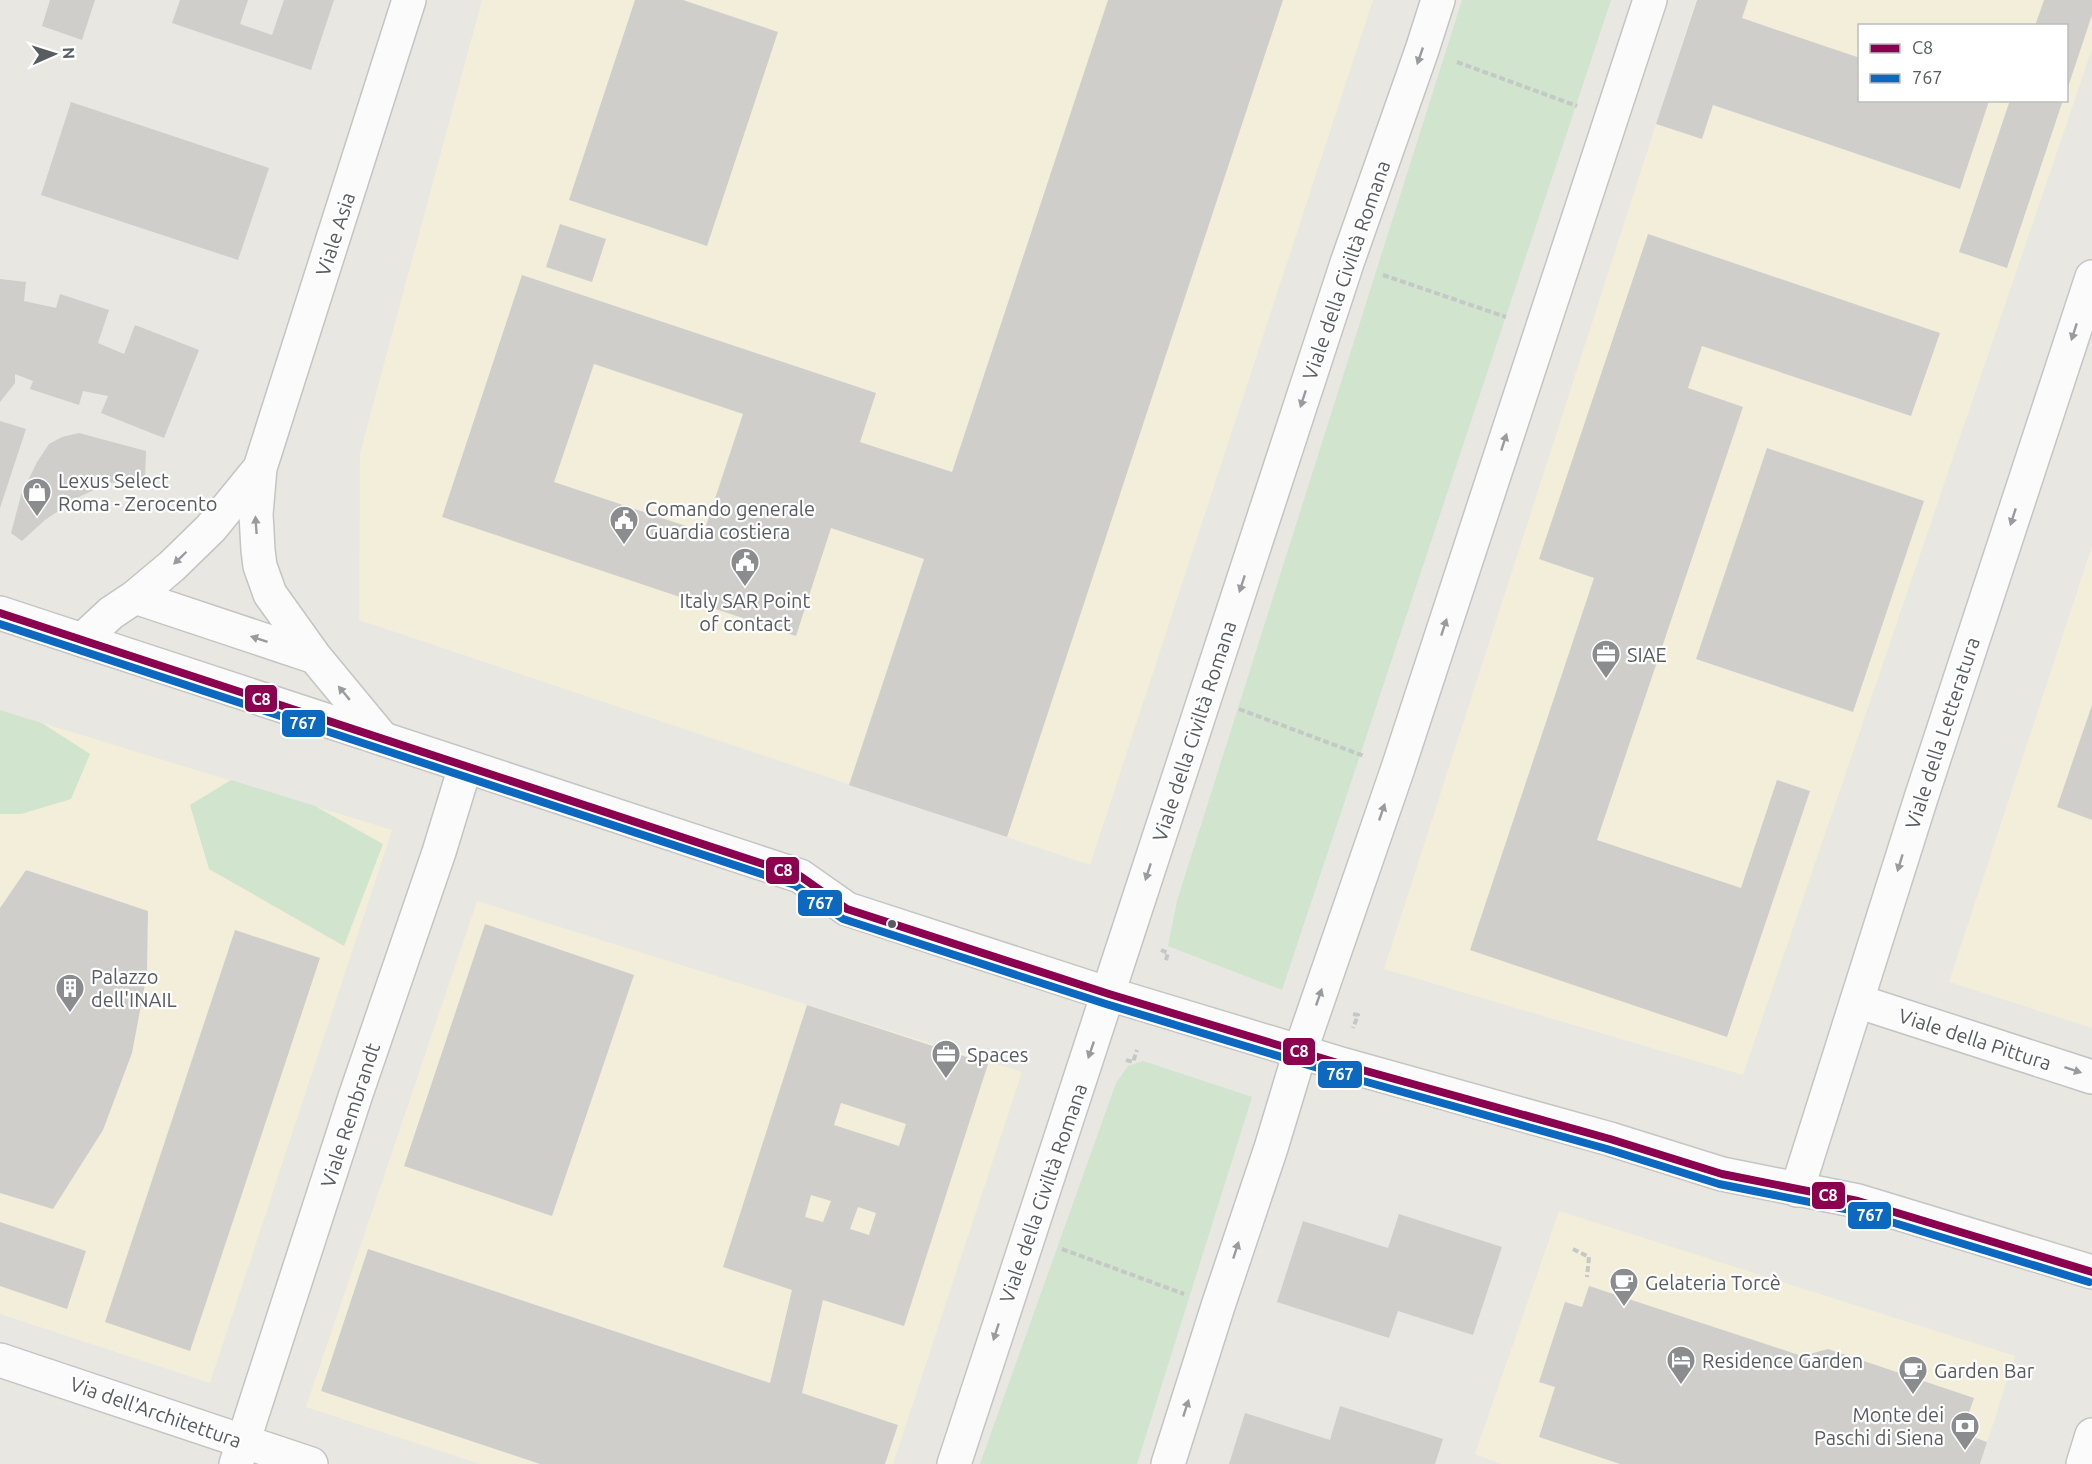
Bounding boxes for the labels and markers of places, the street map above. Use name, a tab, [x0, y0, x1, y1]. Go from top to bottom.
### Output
place label: Lexus Select Roma - Zerocento	[58, 469, 217, 515]
shop icon: Lexus Select Roma - Zerocento	[21, 476, 53, 518]
place label: Comando generale Guardia costiera	[645, 497, 815, 543]
public building icon: Comando generale Guardia costiera	[608, 504, 640, 546]
public building icon: Italy SAR Point of contact	[729, 546, 761, 588]
place label: Italy SAR Point of contact	[680, 589, 811, 635]
office icon: SIAE	[1590, 638, 1622, 680]
place label: SIAE	[1627, 643, 1667, 666]
unlabelled marker	[886, 918, 898, 930]
place label: Palazzo dell'INAIL	[91, 965, 177, 1011]
building icon: Palazzo dell'INAIL	[54, 972, 86, 1014]
office icon: Spaces	[930, 1038, 962, 1080]
place label: Spaces	[967, 1043, 1028, 1066]
cafe icon: Gelateria Torcè	[1608, 1266, 1640, 1308]
place label: Gelateria Torcè	[1645, 1271, 1781, 1294]
hotel icon: Residence Garden	[1665, 1344, 1697, 1386]
place label: Residence Garden	[1702, 1349, 1863, 1372]
cafe icon: Garden Bar	[1897, 1354, 1929, 1396]
place label: Garden Bar	[1934, 1359, 2035, 1382]
place label: Monte dei Paschi di Siena	[1814, 1403, 1944, 1449]
bank icon: Monte dei Paschi di Siena	[1949, 1410, 1981, 1452]

